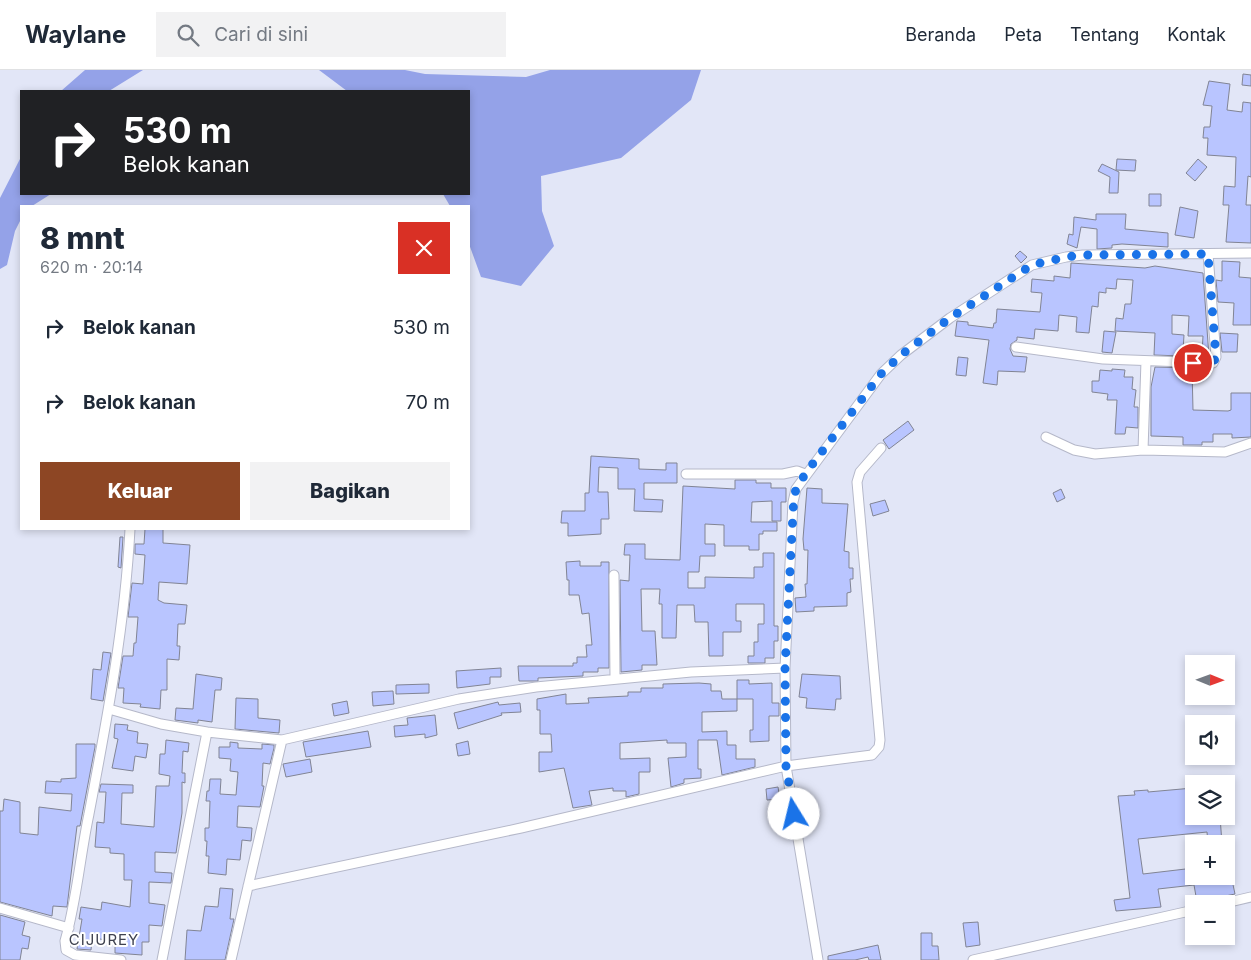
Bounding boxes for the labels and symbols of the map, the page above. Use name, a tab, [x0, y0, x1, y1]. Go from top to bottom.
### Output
pin	[1172, 342, 1214, 384]
north arrow	[1185, 655, 1235, 705]
position arrow	[767, 787, 819, 839]
district label: CIJUREY	[69, 930, 139, 949]

